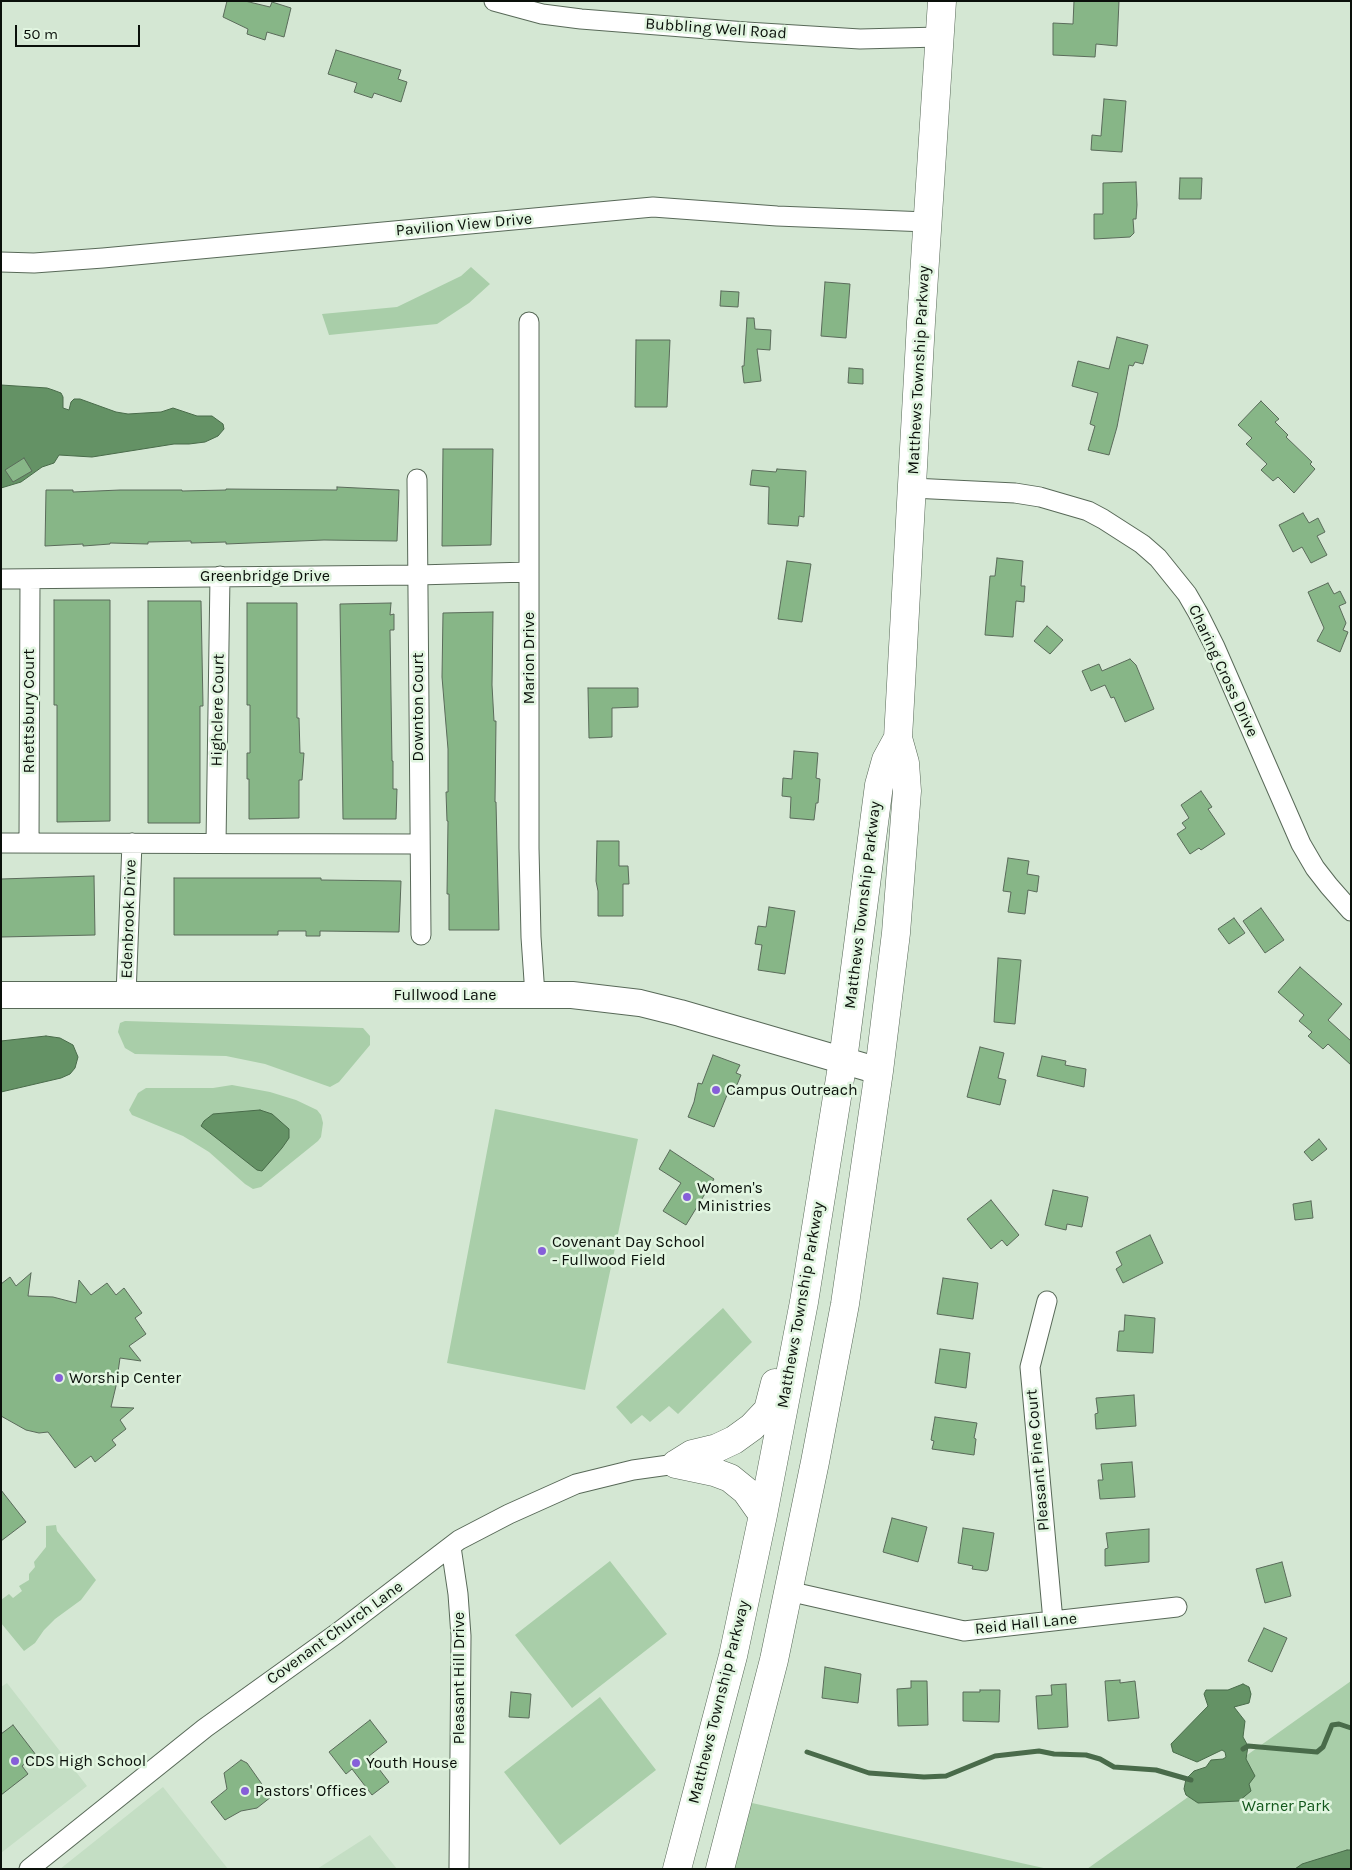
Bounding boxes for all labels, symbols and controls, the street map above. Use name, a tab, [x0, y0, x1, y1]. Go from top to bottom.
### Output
street label: Bubbling Well Road	[645, 14, 787, 44]
scale bar	[18, 15, 142, 47]
text: 50 m	[23, 25, 58, 43]
street label: Pavilion View Drive	[395, 209, 533, 241]
street label: Matthews Township Parkway	[904, 265, 934, 475]
street label: Greenbridge Drive	[200, 566, 330, 586]
street label: Charing Cross Drive	[1184, 602, 1262, 740]
street label: Marion Drive	[519, 612, 539, 704]
street label: Rhettsbury Court	[19, 649, 39, 773]
street label: Highclere Court	[207, 653, 229, 767]
street label: Downton Court	[408, 653, 428, 761]
street label: Matthews Township Parkway	[841, 800, 885, 1010]
street label: Edenbrook Drive	[117, 859, 141, 979]
street label: Fullwood Lane	[393, 985, 497, 1005]
place label: Campus Outreach	[726, 1080, 858, 1100]
marker: Campus Outreach	[710, 1084, 722, 1096]
place label: Women's Ministries	[697, 1178, 771, 1216]
marker: Women's Ministries	[681, 1191, 693, 1203]
street label: Matthews Township Parkway	[773, 1200, 829, 1410]
place label: Covenant Day School - Fullwood Field	[552, 1232, 705, 1270]
marker: Covenant Day School - Fullwood Field	[536, 1245, 548, 1257]
place label: Worship Center	[69, 1368, 181, 1388]
marker: Worship Center	[53, 1372, 65, 1384]
street label: Pleasant Pine Court	[1022, 1388, 1054, 1532]
street label: Covenant Church Lane	[263, 1577, 407, 1689]
street label: Matthews Township Parkway	[684, 1598, 754, 1806]
street label: Reid Hall Lane	[974, 1609, 1078, 1639]
street label: Pleasant Hill Drive	[449, 1612, 469, 1744]
place label: CDS High School	[25, 1751, 146, 1771]
place label: Youth House	[366, 1753, 457, 1773]
marker: CDS High School	[9, 1755, 21, 1767]
marker: Youth House	[350, 1757, 362, 1769]
place label: Pastors' Offices	[255, 1781, 367, 1801]
marker: Pastors' Offices	[239, 1785, 251, 1797]
park label: Warner Park	[1242, 1796, 1330, 1816]

